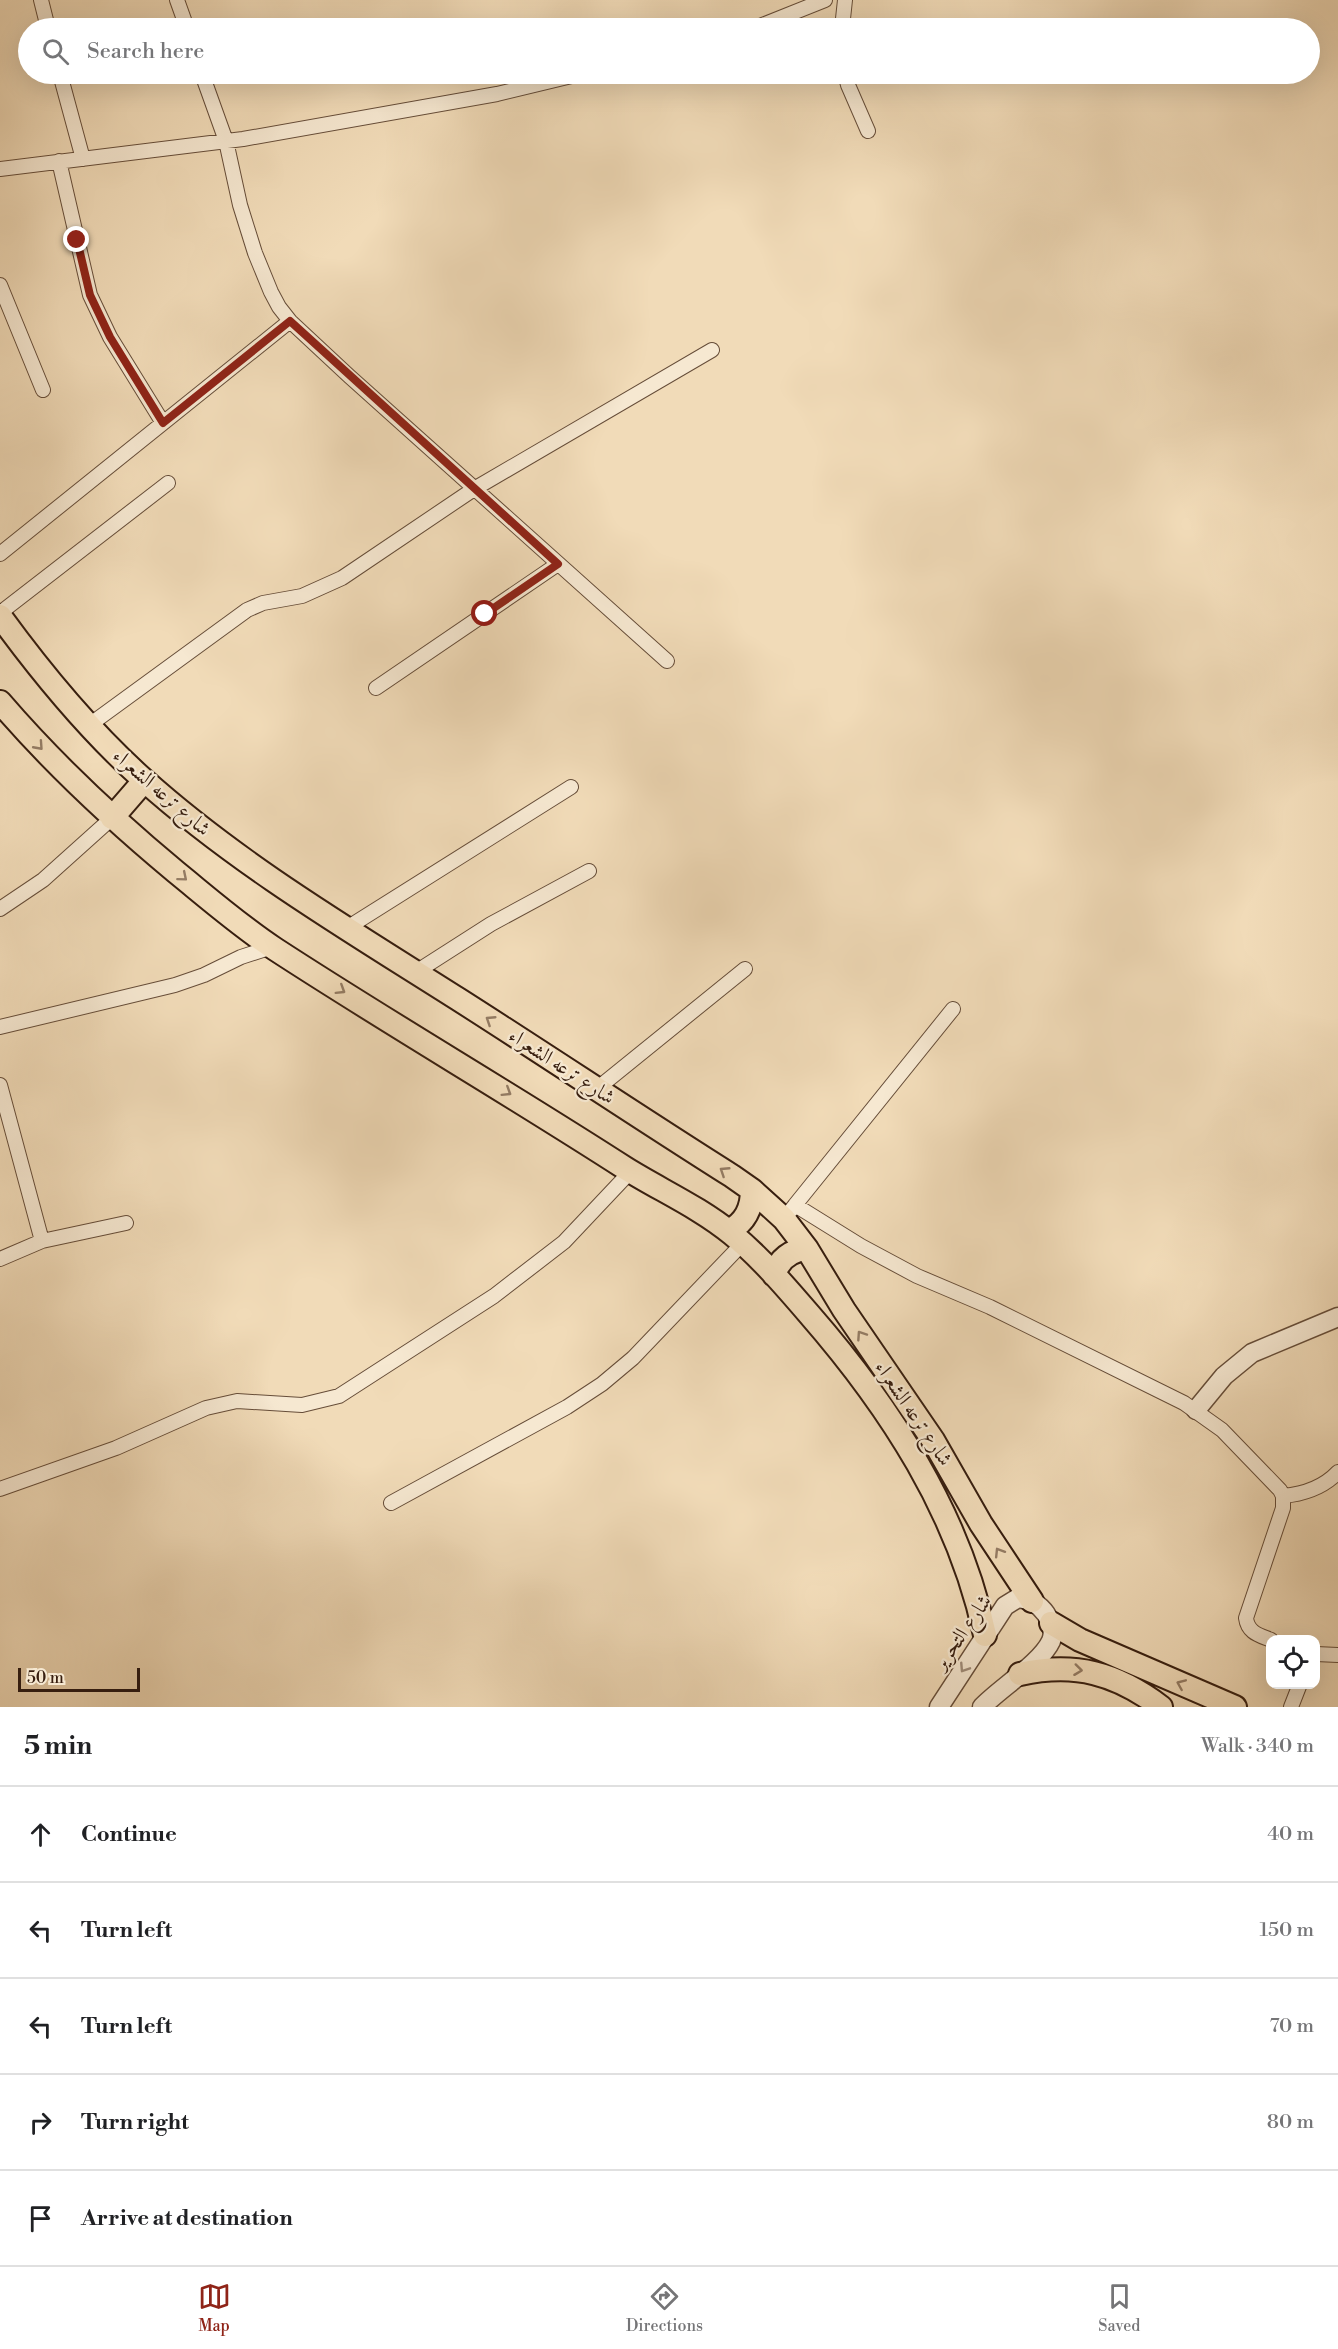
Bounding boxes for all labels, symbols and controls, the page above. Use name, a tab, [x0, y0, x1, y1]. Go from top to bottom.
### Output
search box	[18, 18, 1320, 84]
icon: search	[39, 35, 72, 68]
text: Search here	[87, 38, 204, 65]
route end	[63, 226, 89, 252]
route start	[471, 600, 497, 626]
one-way arrow	[32, 739, 43, 750]
street label: شارع ترعه الشعراء	[104, 743, 216, 845]
one-way arrow	[176, 870, 187, 881]
one-way arrow	[335, 982, 345, 994]
one-way arrow	[486, 1015, 496, 1027]
street label: شارع ترعه الشعراء	[501, 1023, 620, 1114]
one-way arrow	[501, 1085, 511, 1097]
one-way arrow	[720, 1167, 730, 1179]
one-way arrow	[857, 1330, 868, 1341]
street label: شارع ترعه الشعراء	[865, 1356, 958, 1473]
one-way arrow	[996, 1548, 1007, 1559]
street label: شارع التحرير	[926, 1590, 1001, 1679]
map controls	[1266, 1635, 1320, 1689]
button: locate	[1266, 1635, 1320, 1689]
one-way arrow	[960, 1661, 971, 1672]
one-way arrow	[1073, 1663, 1083, 1676]
scale bar	[18, 1665, 140, 1692]
text: 50 m	[27, 1668, 64, 1688]
one-way arrow	[1176, 1679, 1187, 1691]
text: 5 min	[24, 1730, 92, 1762]
text: Walk · 340 m	[1201, 1734, 1314, 1759]
icon: ahead	[24, 1818, 57, 1851]
text: Continue	[81, 1821, 177, 1848]
text: 40 m	[1267, 1822, 1314, 1847]
icon: left	[24, 1914, 57, 1947]
text: Turn left	[81, 1917, 172, 1944]
text: 150 m	[1259, 1918, 1314, 1943]
icon: left	[24, 2010, 57, 2043]
text: Turn left	[81, 2013, 172, 2040]
text: 70 m	[1270, 2014, 1314, 2039]
icon: right	[24, 2106, 57, 2139]
text: Turn right	[81, 2109, 189, 2136]
text: 80 m	[1267, 2110, 1314, 2135]
icon: arrive	[24, 2202, 57, 2235]
text: Arrive at destination	[81, 2205, 293, 2232]
tab: Map	[198, 2280, 231, 2336]
tab: Directions	[626, 2280, 703, 2336]
tab: Saved	[1098, 2280, 1140, 2336]

